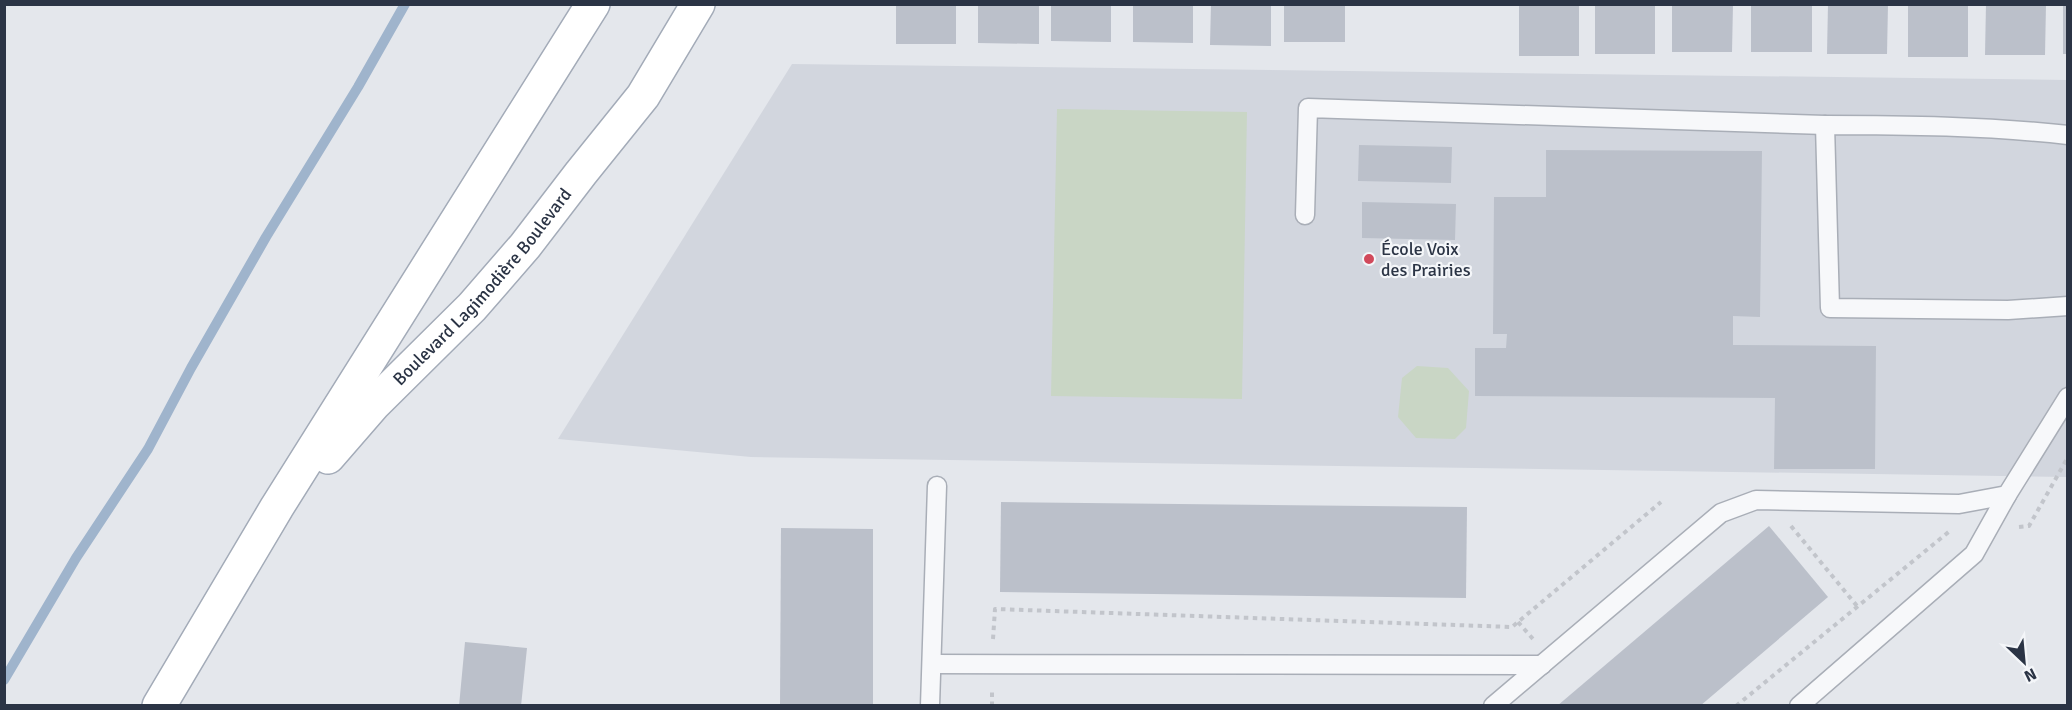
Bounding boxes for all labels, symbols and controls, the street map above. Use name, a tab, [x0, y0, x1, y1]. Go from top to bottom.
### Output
street label: Boulevard Lagimodière Boulevard	[388, 184, 576, 390]
place label: École Voix des Prairies	[1381, 238, 1471, 281]
marker: École Voix des Prairies	[1362, 252, 1376, 266]
north arrow	[1994, 632, 2054, 692]
text: N	[2021, 663, 2040, 686]

